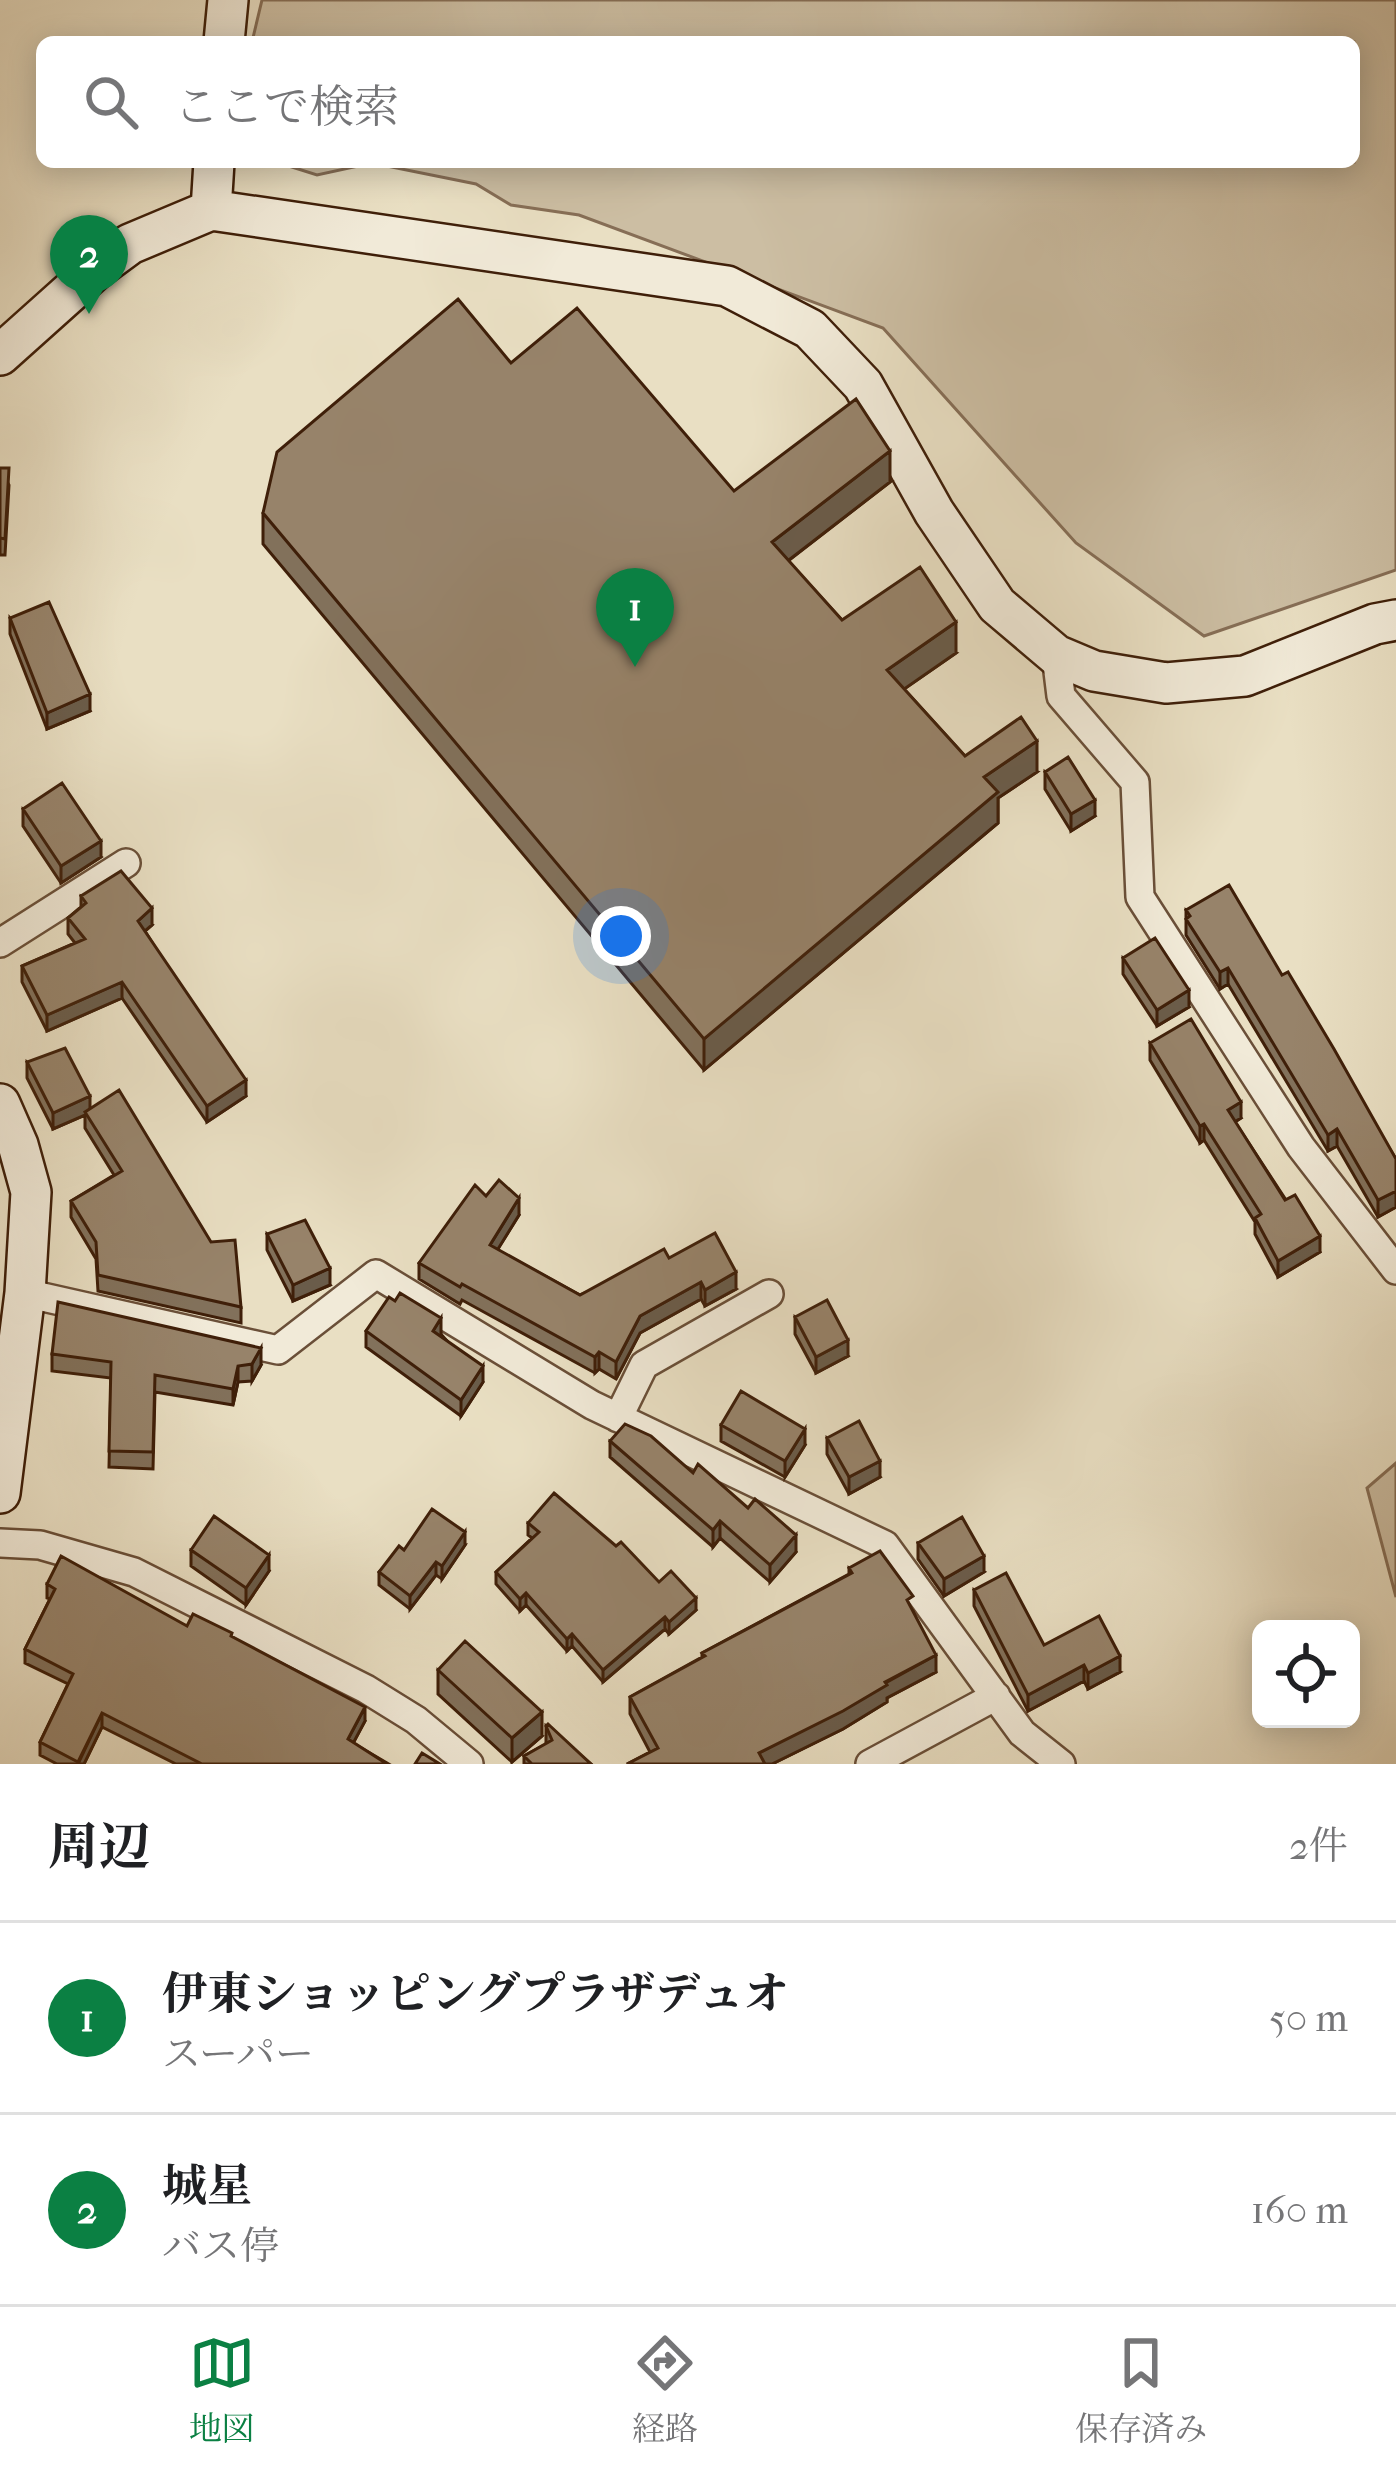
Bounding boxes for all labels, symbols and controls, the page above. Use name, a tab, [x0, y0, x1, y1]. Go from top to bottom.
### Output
search box	[36, 36, 1360, 168]
icon: search	[78, 69, 144, 135]
text: ここで検索	[174, 81, 399, 134]
pin: 2	[50, 215, 128, 314]
pin: 1	[596, 568, 674, 667]
your location	[591, 906, 651, 966]
map controls	[1252, 1620, 1360, 1728]
button: locate	[1252, 1620, 1360, 1728]
text: 周辺	[48, 1817, 150, 1877]
text: 2件	[1289, 1823, 1348, 1869]
text: 伊東ショッピングプラザデュオ	[162, 1968, 789, 2021]
text: 1	[80, 1995, 94, 2041]
text: 50 m	[1269, 1995, 1348, 2041]
text: スーパー	[162, 2031, 314, 2077]
text: 城星	[162, 2160, 252, 2213]
text: 2	[77, 2187, 97, 2233]
text: 160 m	[1251, 2187, 1348, 2233]
text: バス停	[162, 2223, 279, 2269]
tab: 地図	[189, 2330, 255, 2449]
tab: 経路	[632, 2330, 698, 2449]
tab: 保存済み	[1075, 2330, 1207, 2449]

